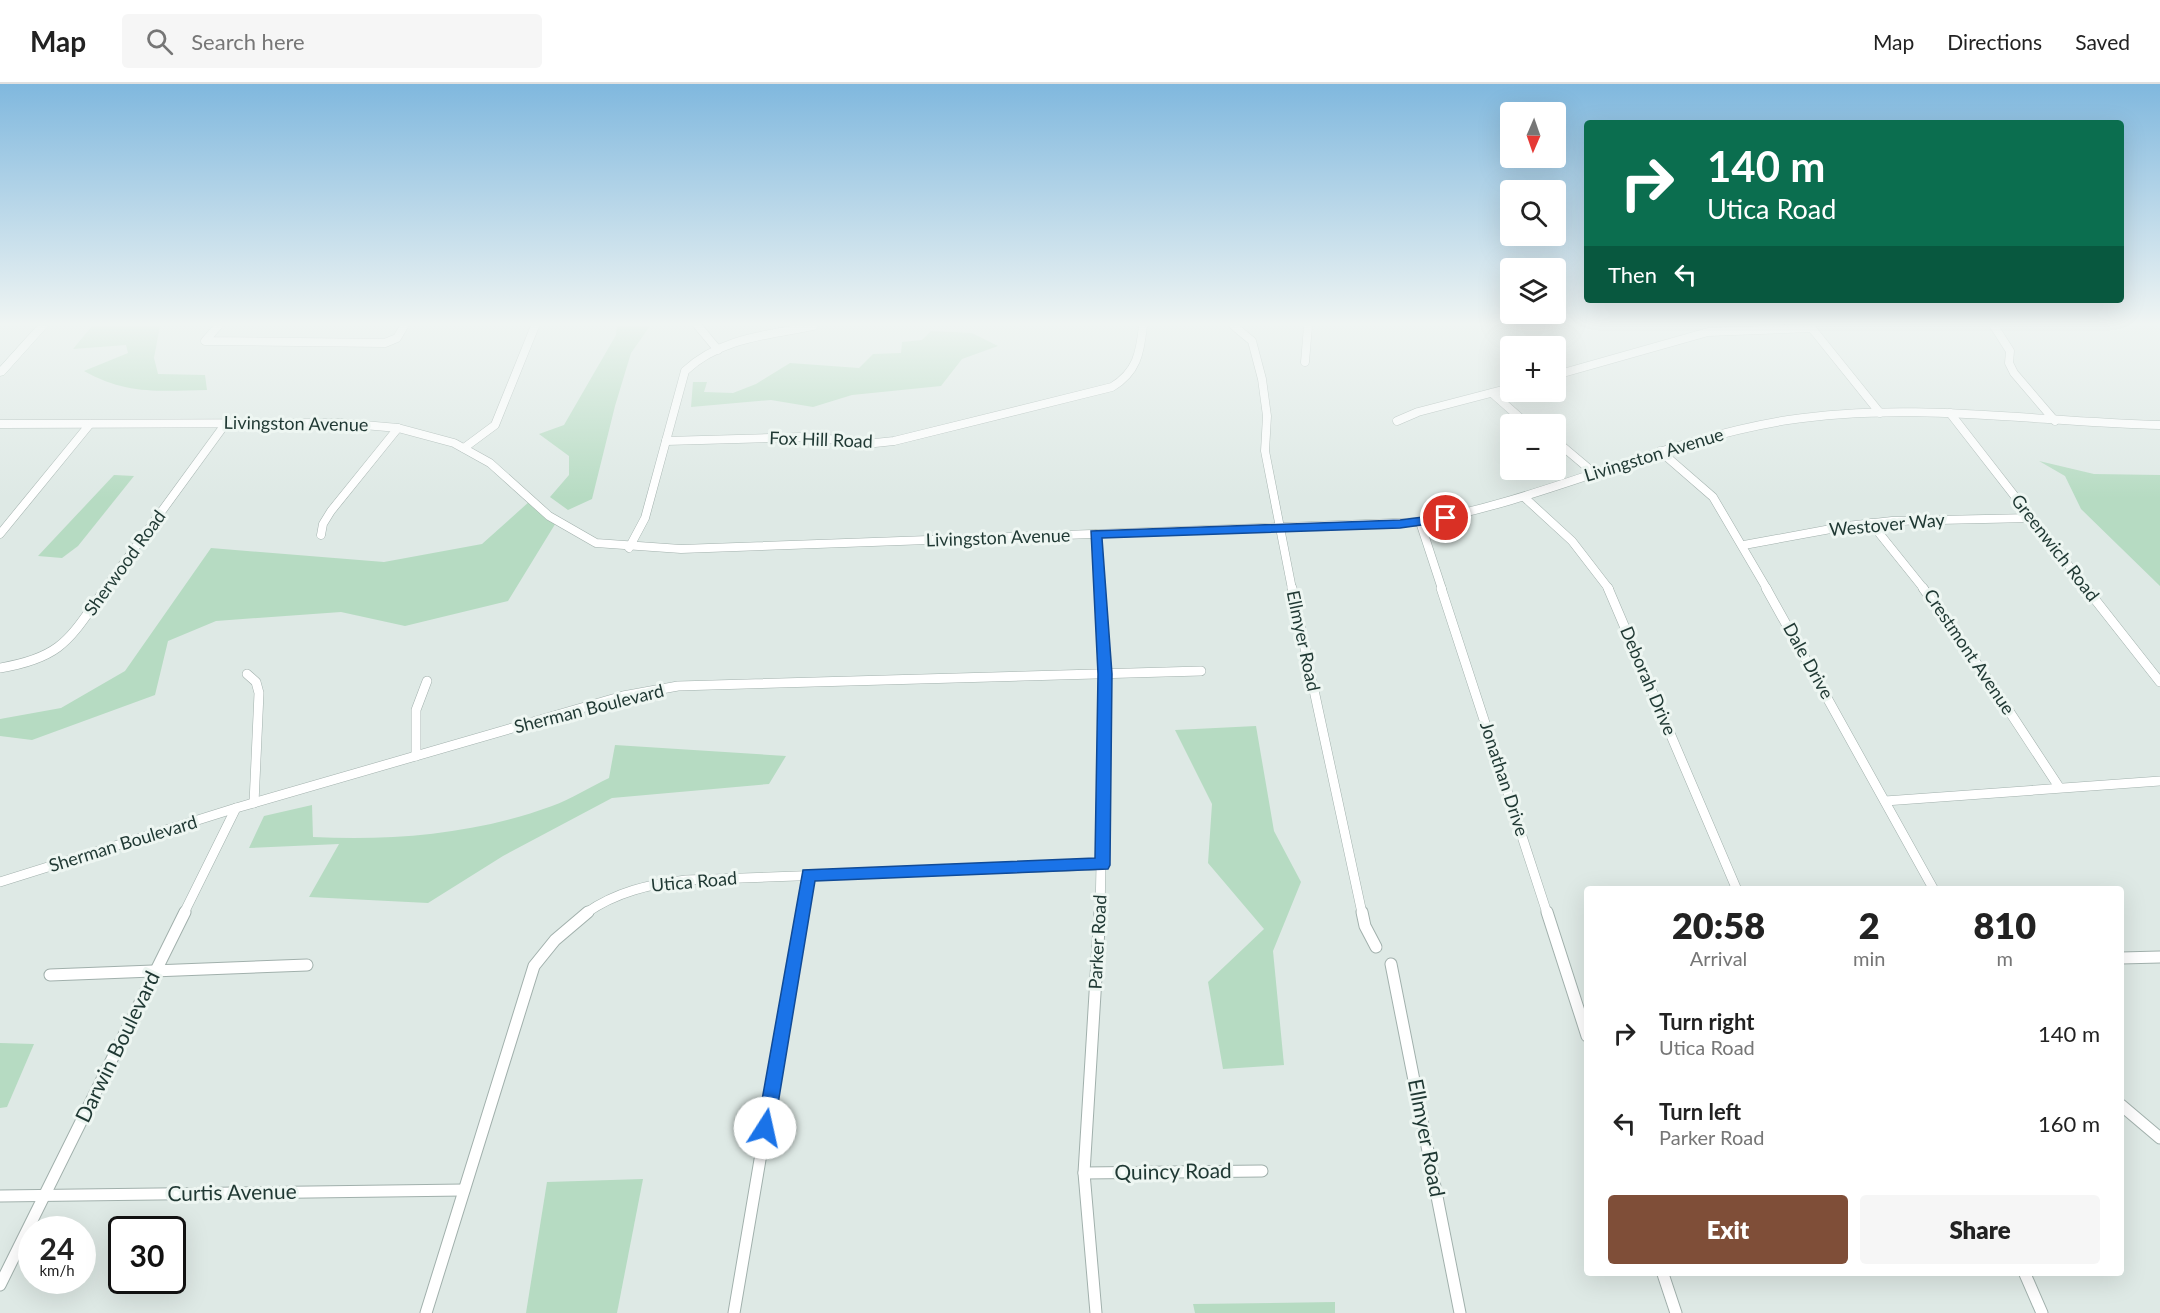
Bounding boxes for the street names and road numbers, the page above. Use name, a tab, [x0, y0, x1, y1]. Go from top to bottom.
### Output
street label: Livingston Avenue	[224, 411, 369, 435]
street label: Livingston Avenue	[1581, 422, 1726, 486]
street label: Fox Hill Road	[769, 426, 873, 452]
street label: Greenwich Road	[2007, 489, 2104, 605]
street label: Sherwood Road	[79, 505, 170, 619]
street label: Westover Way	[1828, 508, 1946, 540]
street label: Livingston Avenue	[925, 523, 1071, 551]
street label: Crestmont Avenue	[1920, 584, 2020, 718]
street label: Ellmyer Road	[1283, 588, 1325, 693]
street label: Dale Drive	[1779, 619, 1839, 702]
street label: Deborah Drive	[1616, 623, 1682, 738]
street label: Sherman Boulevard	[512, 679, 666, 737]
street label: Jonathan Drive	[1476, 719, 1534, 839]
street label: Sherman Boulevard	[46, 810, 199, 876]
street label: Utica Road	[650, 866, 738, 896]
street label: Parker Road	[1084, 894, 1110, 990]
street label: Darwin Boulevard	[69, 967, 164, 1126]
street label: Ellmyer Road	[1404, 1077, 1451, 1199]
street label: Quincy Road	[1114, 1157, 1232, 1184]
street label: Curtis Avenue	[167, 1178, 297, 1205]

